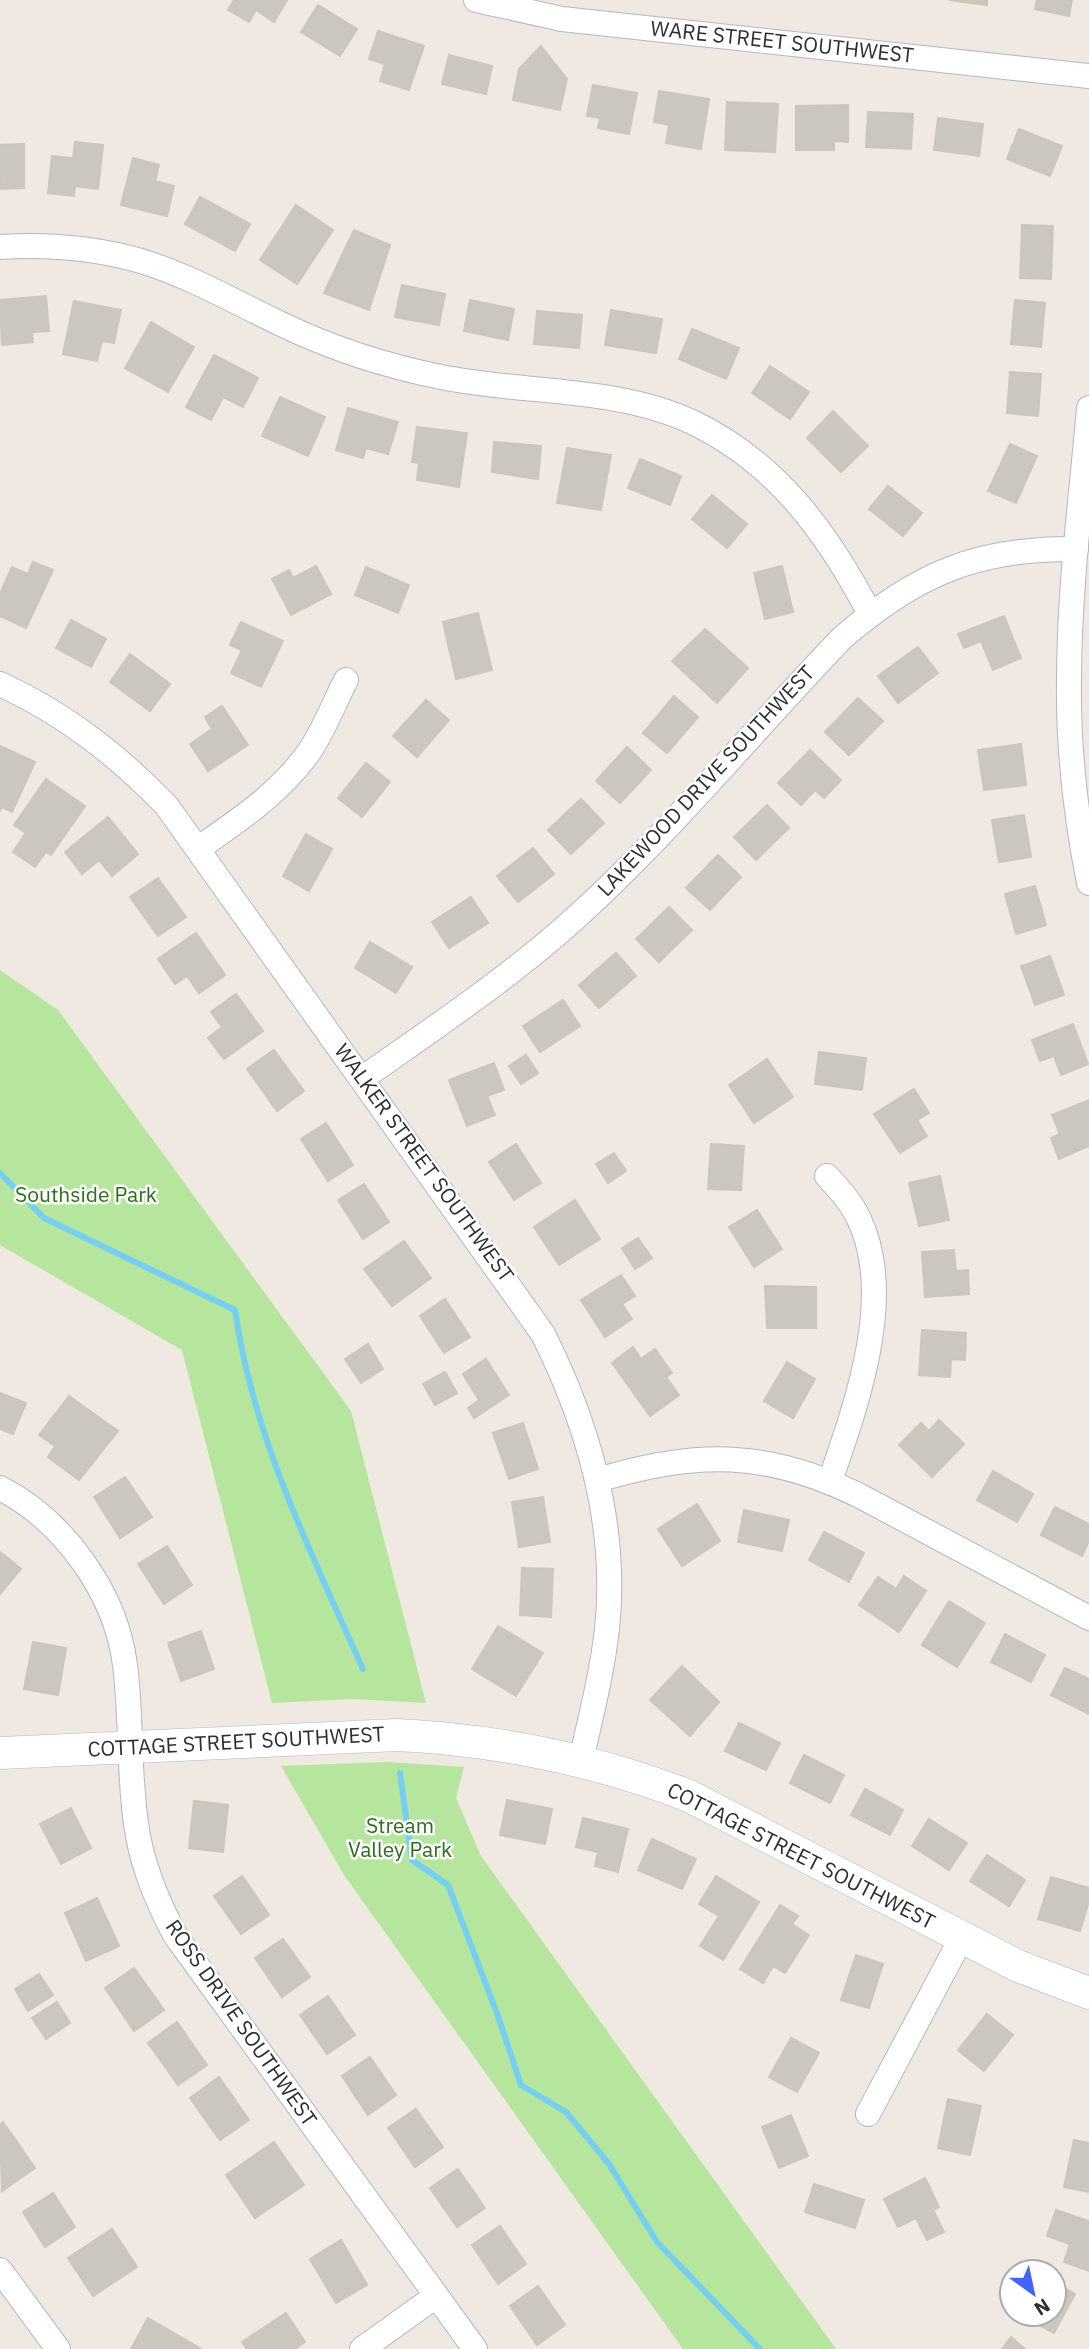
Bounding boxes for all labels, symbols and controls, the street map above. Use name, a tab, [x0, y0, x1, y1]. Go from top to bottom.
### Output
street label: WARE STREET SOUTHWEST	[649, 13, 915, 69]
street label: LAKEWOOD DRIVE SOUTHWEST	[591, 659, 820, 902]
street label: WALKER STREET SOUTHWEST	[329, 1037, 521, 1287]
park label: Southside Park	[15, 1180, 157, 1208]
street label: COTTAGE STREET SOUTHWEST	[87, 1719, 385, 1763]
street label: COTTAGE STREET SOUTHWEST	[663, 1775, 940, 1935]
park label: Stream Valley Park	[348, 1811, 452, 1863]
street label: ROSS DRIVE SOUTHWEST	[160, 1914, 324, 2131]
north arrow	[998, 2258, 1068, 2328]
text: N	[1030, 2293, 1055, 2321]

